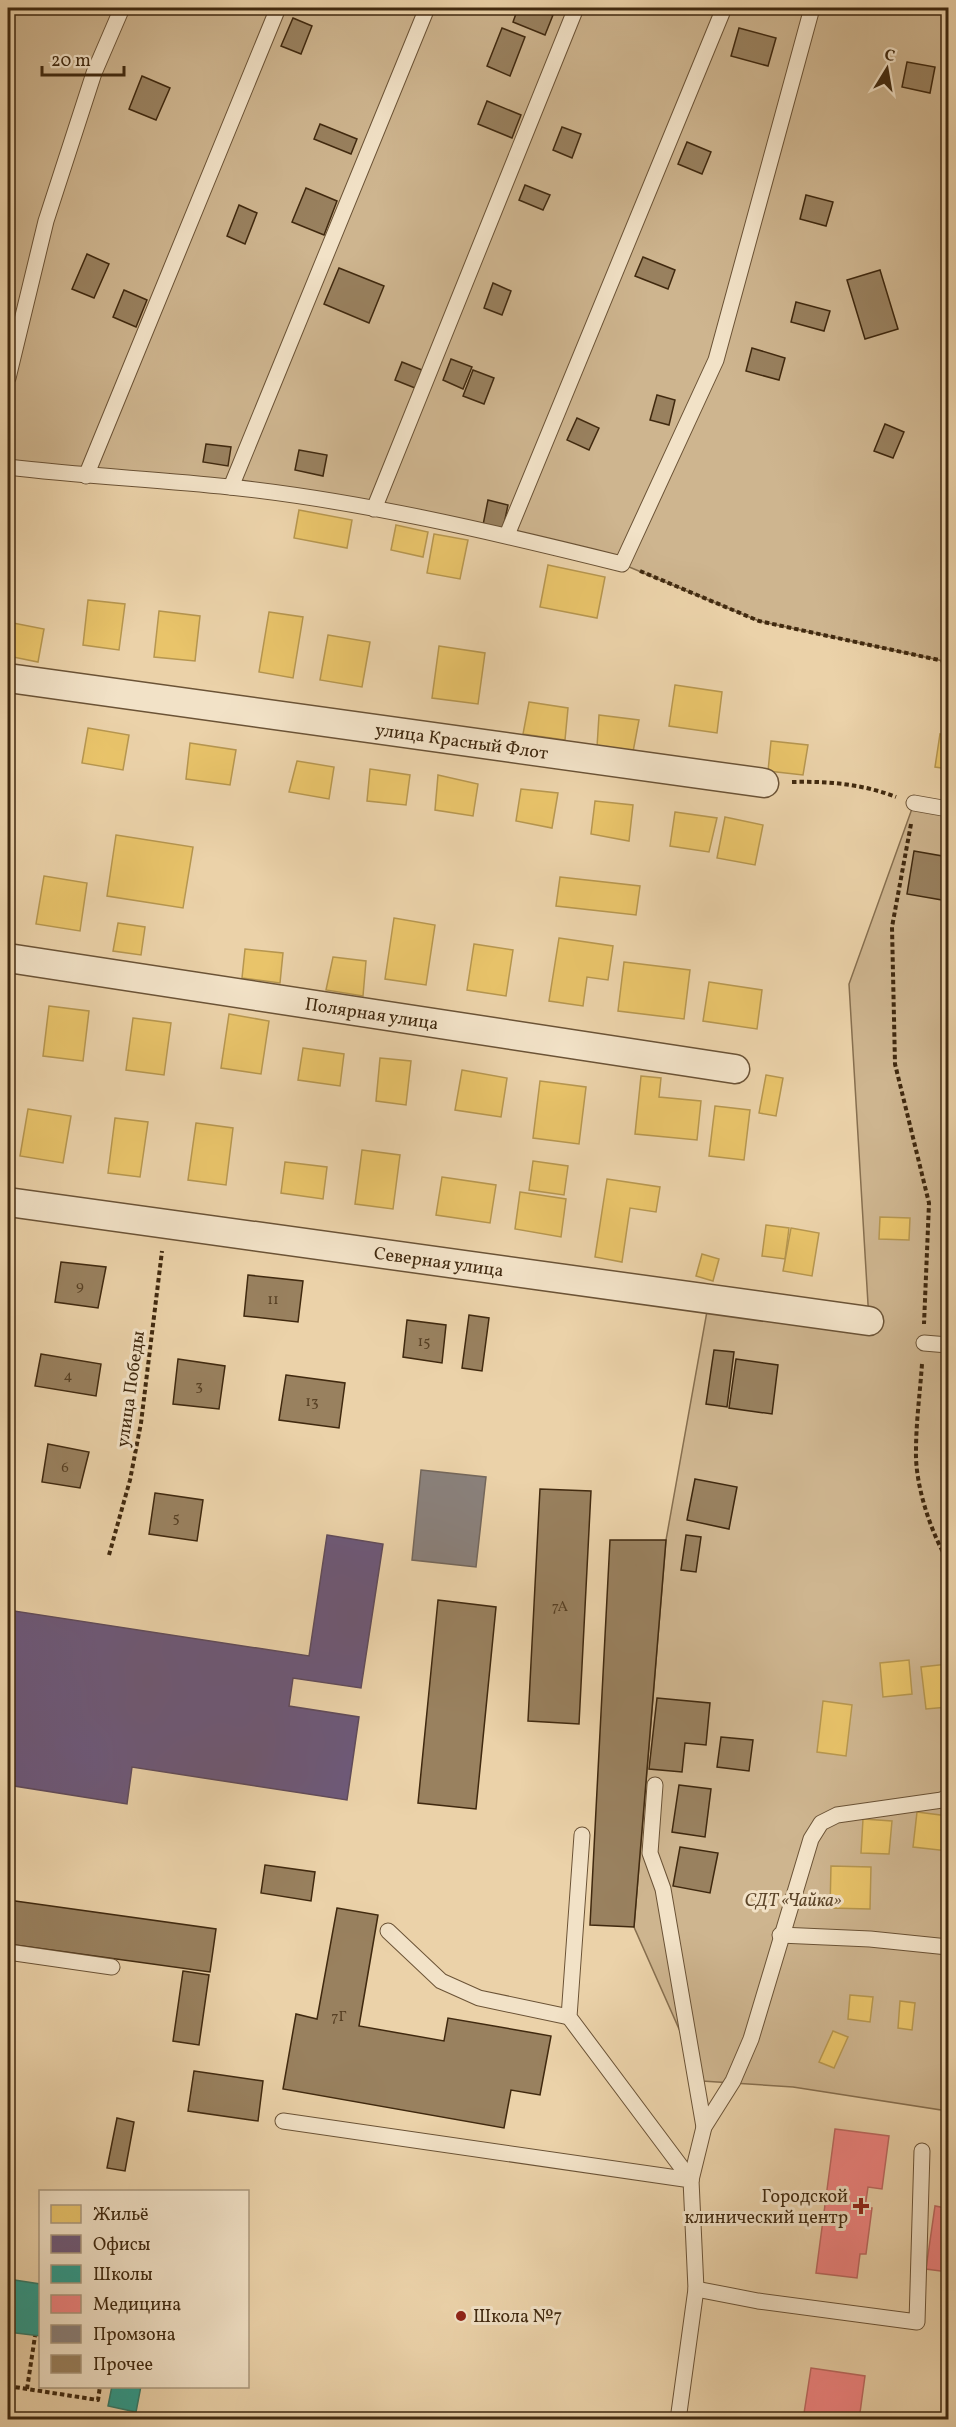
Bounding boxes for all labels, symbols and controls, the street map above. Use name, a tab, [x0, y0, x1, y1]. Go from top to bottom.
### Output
scale bar	[42, 39, 124, 77]
north arrow	[857, 39, 917, 99]
text: С	[882, 44, 897, 68]
text: 20 m	[51, 49, 91, 74]
street label: улица Красный Флот	[373, 718, 550, 767]
street label: Полярная улица	[303, 992, 440, 1038]
street label: Северная улица	[372, 1242, 505, 1284]
house number: 9	[76, 1276, 84, 1297]
house number: 11	[267, 1290, 279, 1311]
street label: улица Победы	[111, 1329, 152, 1449]
house number: 15	[417, 1332, 431, 1353]
house number: 4	[64, 1366, 73, 1387]
house number: 3	[195, 1376, 203, 1397]
house number: 13	[305, 1392, 319, 1413]
house number: 6	[61, 1458, 69, 1479]
house number: 5	[172, 1508, 180, 1529]
house number: 7А	[552, 1597, 569, 1618]
park label: СДТ «Чайка»	[744, 1889, 842, 1914]
house number: 7Г	[331, 2007, 347, 2028]
place label: Городской клинический центр	[684, 2185, 848, 2231]
legend	[39, 2190, 249, 2388]
marker: Городской клинический центр	[852, 2197, 870, 2215]
text: Жильё	[93, 2203, 149, 2228]
text: Офисы	[93, 2233, 151, 2258]
text: Школы	[93, 2263, 153, 2288]
text: Медицина	[93, 2293, 181, 2318]
place label: Школа №7	[473, 2305, 562, 2330]
marker: Школа №7	[454, 2309, 468, 2323]
text: Промзона	[93, 2323, 176, 2348]
text: Прочее	[93, 2353, 153, 2378]

